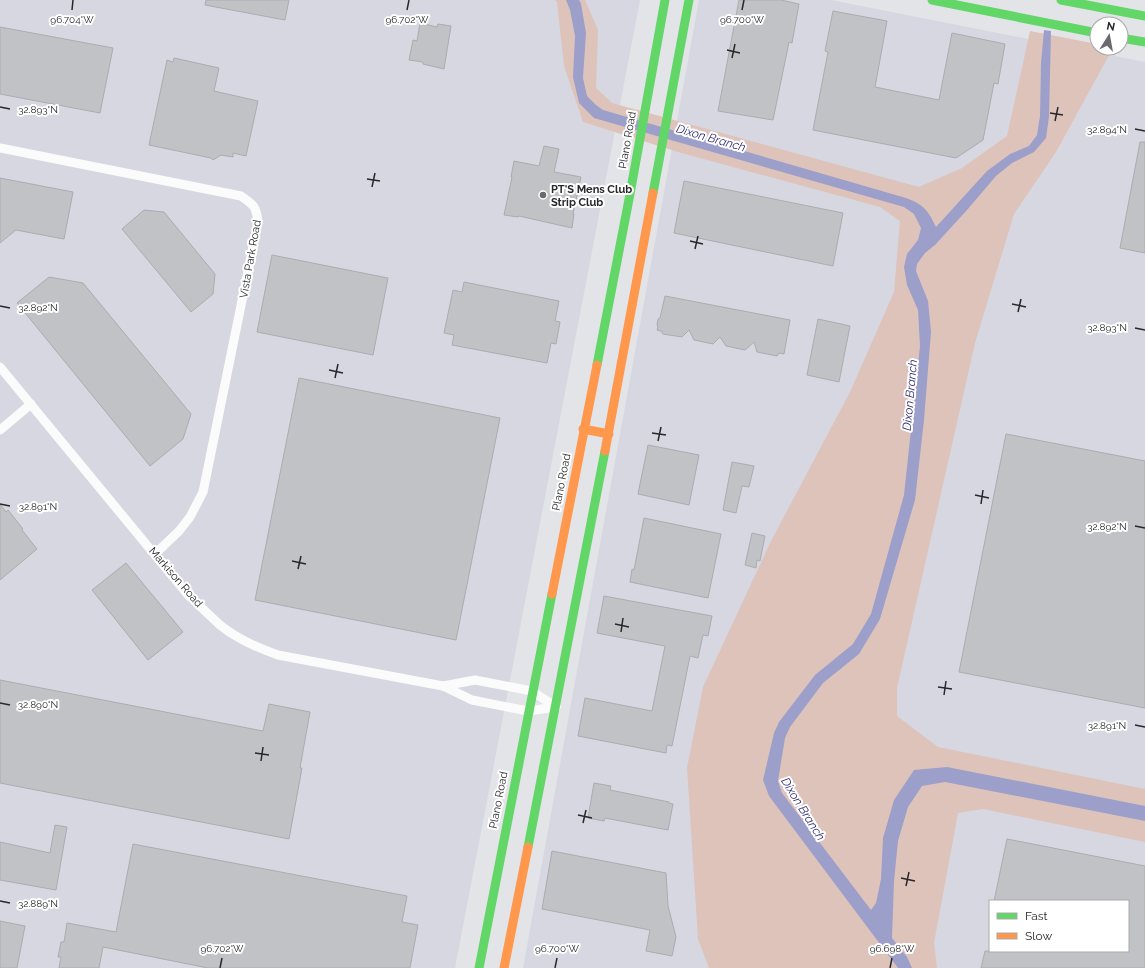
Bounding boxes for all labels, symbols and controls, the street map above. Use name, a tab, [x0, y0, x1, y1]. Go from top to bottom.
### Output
text: 96.704°W	[50, 14, 94, 25]
text: 96.702°W	[385, 14, 429, 25]
text: 96.700°W	[720, 14, 765, 25]
north arrow	[1089, 16, 1129, 56]
text: N	[1105, 19, 1116, 34]
text: 32.893°N	[18, 104, 58, 115]
street label: Plano Road	[616, 110, 639, 170]
water label: Dixon Branch	[675, 121, 748, 155]
text: 32.894°N	[1087, 124, 1127, 135]
place label: PT'S Mens Club Strip Club	[551, 183, 632, 209]
marker: PT'S Mens Club Strip Club	[538, 190, 548, 200]
street label: Vista Park Road	[237, 219, 264, 299]
text: 32.892°N	[18, 302, 58, 313]
text: 32.893°N	[1087, 322, 1127, 333]
water label: Dixon Branch	[900, 358, 920, 431]
street label: Plano Road	[550, 452, 573, 512]
text: 32.891°N	[19, 501, 57, 512]
text: 32.892°N	[1087, 521, 1127, 532]
street label: Markison Road	[146, 545, 205, 610]
text: 32.890°N	[18, 699, 58, 710]
text: 32.891°N	[1088, 720, 1126, 731]
street label: Plano Road	[487, 770, 510, 830]
water label: Dixon Branch	[778, 775, 828, 843]
text: 32.889°N	[18, 898, 58, 909]
legend	[989, 900, 1129, 952]
text: Fast	[1025, 909, 1048, 923]
text: Slow	[1025, 929, 1052, 943]
text: 96.702°W	[200, 943, 244, 954]
text: 96.700°W	[535, 943, 580, 954]
text: 96.698°W	[870, 943, 915, 954]

